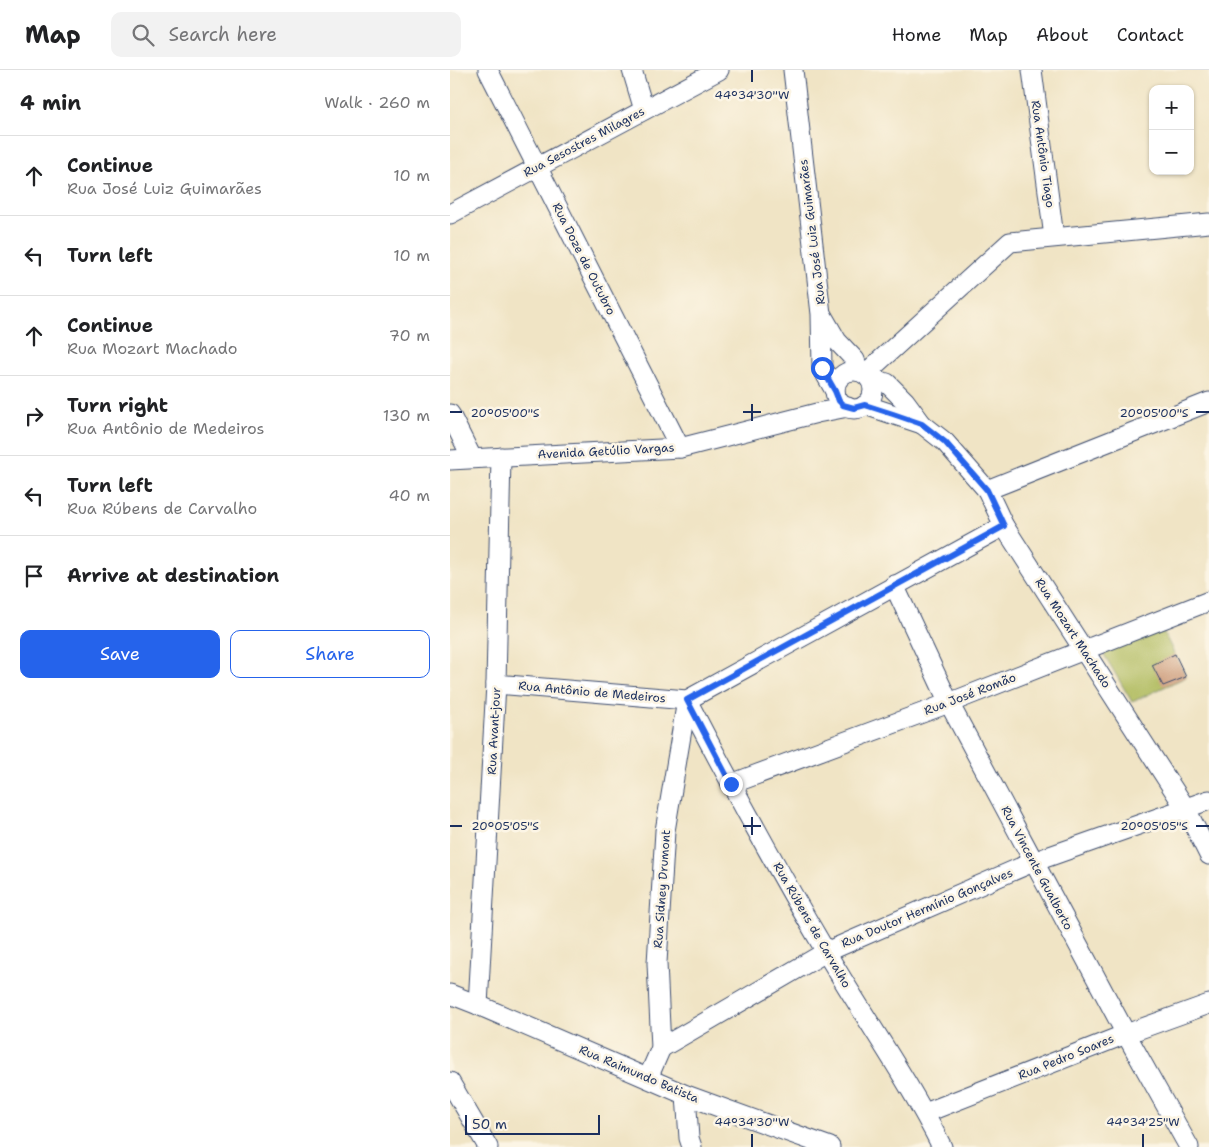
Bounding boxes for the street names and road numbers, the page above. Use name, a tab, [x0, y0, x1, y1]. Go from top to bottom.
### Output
street label: Rua Antônio Tiago	[1028, 99, 1058, 209]
street label: Rua Sesostres Milagres	[521, 103, 648, 181]
street label: Rua José Luiz Guimarães	[795, 158, 829, 306]
street label: Rua Doze de Outubro	[549, 200, 619, 318]
street label: Avenida Getúlio Vargas	[537, 439, 675, 463]
street label: Rua Mozart Machado	[1031, 575, 1115, 691]
street label: Rua José Romão	[922, 669, 1018, 719]
street label: Rua Antônio de Medeiros	[518, 678, 666, 706]
street label: Rua Avant-jour	[484, 686, 504, 775]
street label: Rua Vincente Gualberto	[997, 803, 1077, 933]
street label: Rua Sidney Drumont	[650, 829, 674, 949]
street label: Rua Rúbens de Carvalho	[769, 859, 855, 991]
street label: Rua Doutor Hermínio Gonçalves	[839, 864, 1015, 951]
street label: Rua Pedro Soares	[1016, 1030, 1116, 1084]
street label: Rua Raimundo Batista	[577, 1041, 702, 1107]

